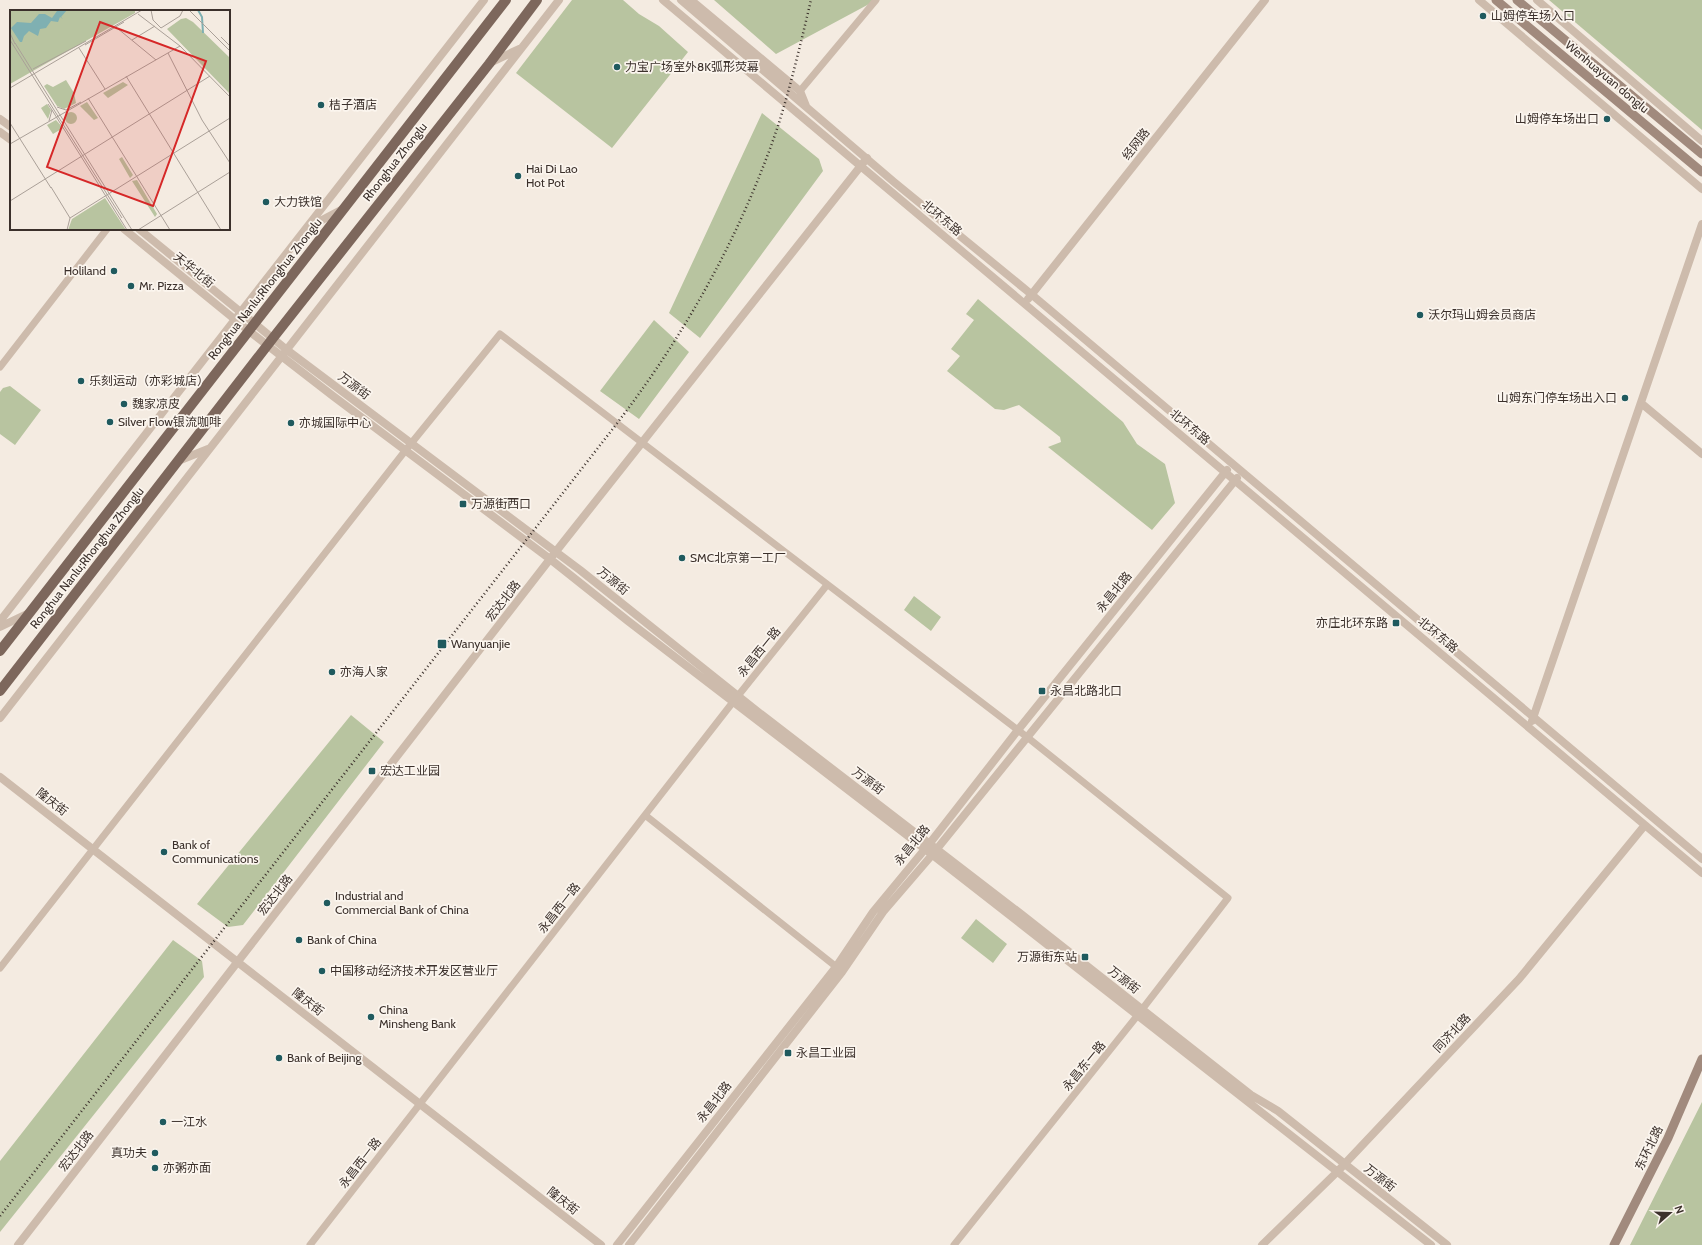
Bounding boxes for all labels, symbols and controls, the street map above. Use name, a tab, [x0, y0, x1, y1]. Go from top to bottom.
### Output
place label: 山姆停车场入口	[1491, 8, 1575, 23]
inset map	[10, 10, 230, 230]
marker: 山姆停车场入口	[1478, 11, 1488, 21]
street label: Wenhuayuan donglu	[1562, 37, 1652, 116]
place label: 力宝广场室外8K弧形荧幕	[625, 59, 759, 74]
marker: 力宝广场室外8K弧形荧幕	[612, 62, 622, 72]
place label: 桔子酒店	[329, 97, 377, 112]
marker: 桔子酒店	[316, 100, 326, 110]
place label: 山姆停车场出口	[1515, 111, 1599, 126]
marker: 山姆停车场出口	[1602, 114, 1612, 124]
street label: Rhonghua Zhonglu	[359, 119, 430, 204]
street label: 经网路	[1119, 125, 1153, 162]
place label: Hai Di Lao Hot Pot	[526, 161, 578, 190]
marker: Hai Di Lao Hot Pot	[513, 171, 523, 181]
place label: 大力铁馆	[274, 194, 322, 209]
street label: 北环东路	[919, 196, 966, 239]
marker: 大力铁馆	[261, 197, 271, 207]
street label: Ronghua Nanlu;Rhonghua Zhonglu	[205, 215, 325, 363]
street label: 天华北街	[171, 249, 218, 291]
place label: Holiland	[64, 263, 106, 278]
marker: Holiland	[109, 266, 119, 276]
place label: Mr. Pizza	[139, 278, 184, 293]
marker: Mr. Pizza	[126, 281, 136, 291]
place label: 沃尔玛山姆会员商店	[1428, 307, 1536, 322]
marker: 沃尔玛山姆会员商店	[1415, 310, 1425, 320]
street label: 万源街	[335, 369, 373, 402]
place label: 乐刻运动（亦彩城店）	[89, 373, 209, 388]
marker: 乐刻运动（亦彩城店）	[76, 376, 86, 386]
place label: 山姆东门停车场出入口	[1497, 390, 1617, 405]
marker: 山姆东门停车场出入口	[1620, 393, 1630, 403]
place label: 魏家凉皮	[132, 396, 180, 411]
marker: 魏家凉皮	[119, 399, 129, 409]
street label: 北环东路	[1167, 405, 1214, 448]
place label: Silver Flow银流咖啡	[118, 414, 221, 429]
place label: 亦城国际中心	[299, 415, 371, 430]
marker: Silver Flow银流咖啡	[105, 417, 115, 427]
marker: 亦城国际中心	[286, 418, 296, 428]
street label: Ronghua Nanlu;Rhonghua Zhonglu	[27, 484, 147, 632]
place label: 万源街西口	[471, 496, 531, 511]
marker: 万源街西口	[458, 499, 468, 509]
place label: SMC北京第一工厂	[690, 550, 786, 565]
marker: SMC北京第一工厂	[677, 553, 687, 563]
street label: 万源街	[595, 563, 632, 598]
street label: 永昌北路	[1093, 568, 1135, 615]
street label: 宏达北路	[482, 577, 523, 624]
street label: 北环东路	[1415, 613, 1462, 656]
place label: 亦庄北环东路	[1316, 615, 1388, 630]
marker: 亦庄北环东路	[1391, 618, 1401, 628]
street label: 永昌西一路	[734, 624, 783, 680]
place label: Wanyuanjie	[451, 636, 510, 651]
marker: Wanyuanjie	[436, 638, 448, 650]
place label: 亦海人家	[340, 664, 388, 679]
marker: 亦海人家	[327, 667, 337, 677]
place label: 永昌北路北口	[1050, 683, 1122, 698]
marker: 永昌北路北口	[1037, 686, 1047, 696]
place label: 宏达工业园	[380, 763, 440, 778]
street label: 万源街	[849, 764, 887, 797]
marker: 宏达工业园	[367, 766, 377, 776]
street label: 隆庆街	[34, 785, 71, 819]
street label: 永昌北路	[891, 821, 933, 868]
place label: Bank of Communications	[172, 837, 258, 866]
marker: Bank of Communications	[159, 847, 169, 857]
street label: 宏达北路	[254, 871, 295, 918]
street label: 永昌西一路	[534, 879, 583, 936]
place label: Industrial and Commercial Bank of China	[335, 888, 469, 917]
marker: Industrial and Commercial Bank of China	[322, 898, 332, 908]
place label: Bank of China	[307, 932, 377, 947]
marker: Bank of China	[294, 935, 304, 945]
place label: 万源街东站	[1017, 949, 1077, 964]
marker: 万源街东站	[1080, 952, 1090, 962]
place label: 中国移动经济技术开发区营业厅	[330, 963, 498, 978]
street label: 万源街	[1106, 963, 1143, 997]
marker: 中国移动经济技术开发区营业厅	[317, 966, 327, 976]
street label: 隆庆街	[290, 985, 327, 1019]
place label: China Minsheng Bank	[379, 1002, 457, 1031]
street label: 同济北路	[1430, 1010, 1473, 1055]
marker: China Minsheng Bank	[366, 1012, 376, 1022]
street label: 永昌东一路	[1059, 1038, 1108, 1094]
place label: 永昌工业园	[796, 1045, 856, 1060]
marker: 永昌工业园	[783, 1048, 793, 1058]
place label: Bank of Beijing	[287, 1050, 363, 1065]
marker: Bank of Beijing	[274, 1053, 284, 1063]
street label: 永昌北路	[693, 1078, 734, 1125]
place label: 一江水	[171, 1114, 207, 1129]
marker: 一江水	[158, 1117, 168, 1127]
street label: 东环北路	[1631, 1123, 1666, 1173]
street label: 宏达北路	[55, 1127, 96, 1174]
street label: 永昌西一路	[335, 1134, 384, 1191]
place label: 真功夫	[111, 1145, 147, 1160]
marker: 真功夫	[150, 1148, 160, 1158]
place label: 亦粥亦面	[163, 1160, 211, 1175]
street label: 万源街	[1362, 1161, 1399, 1195]
marker: 亦粥亦面	[150, 1163, 160, 1173]
street label: 隆庆街	[545, 1184, 582, 1218]
north arrow	[1650, 1193, 1690, 1233]
text: N	[1671, 1204, 1687, 1216]

